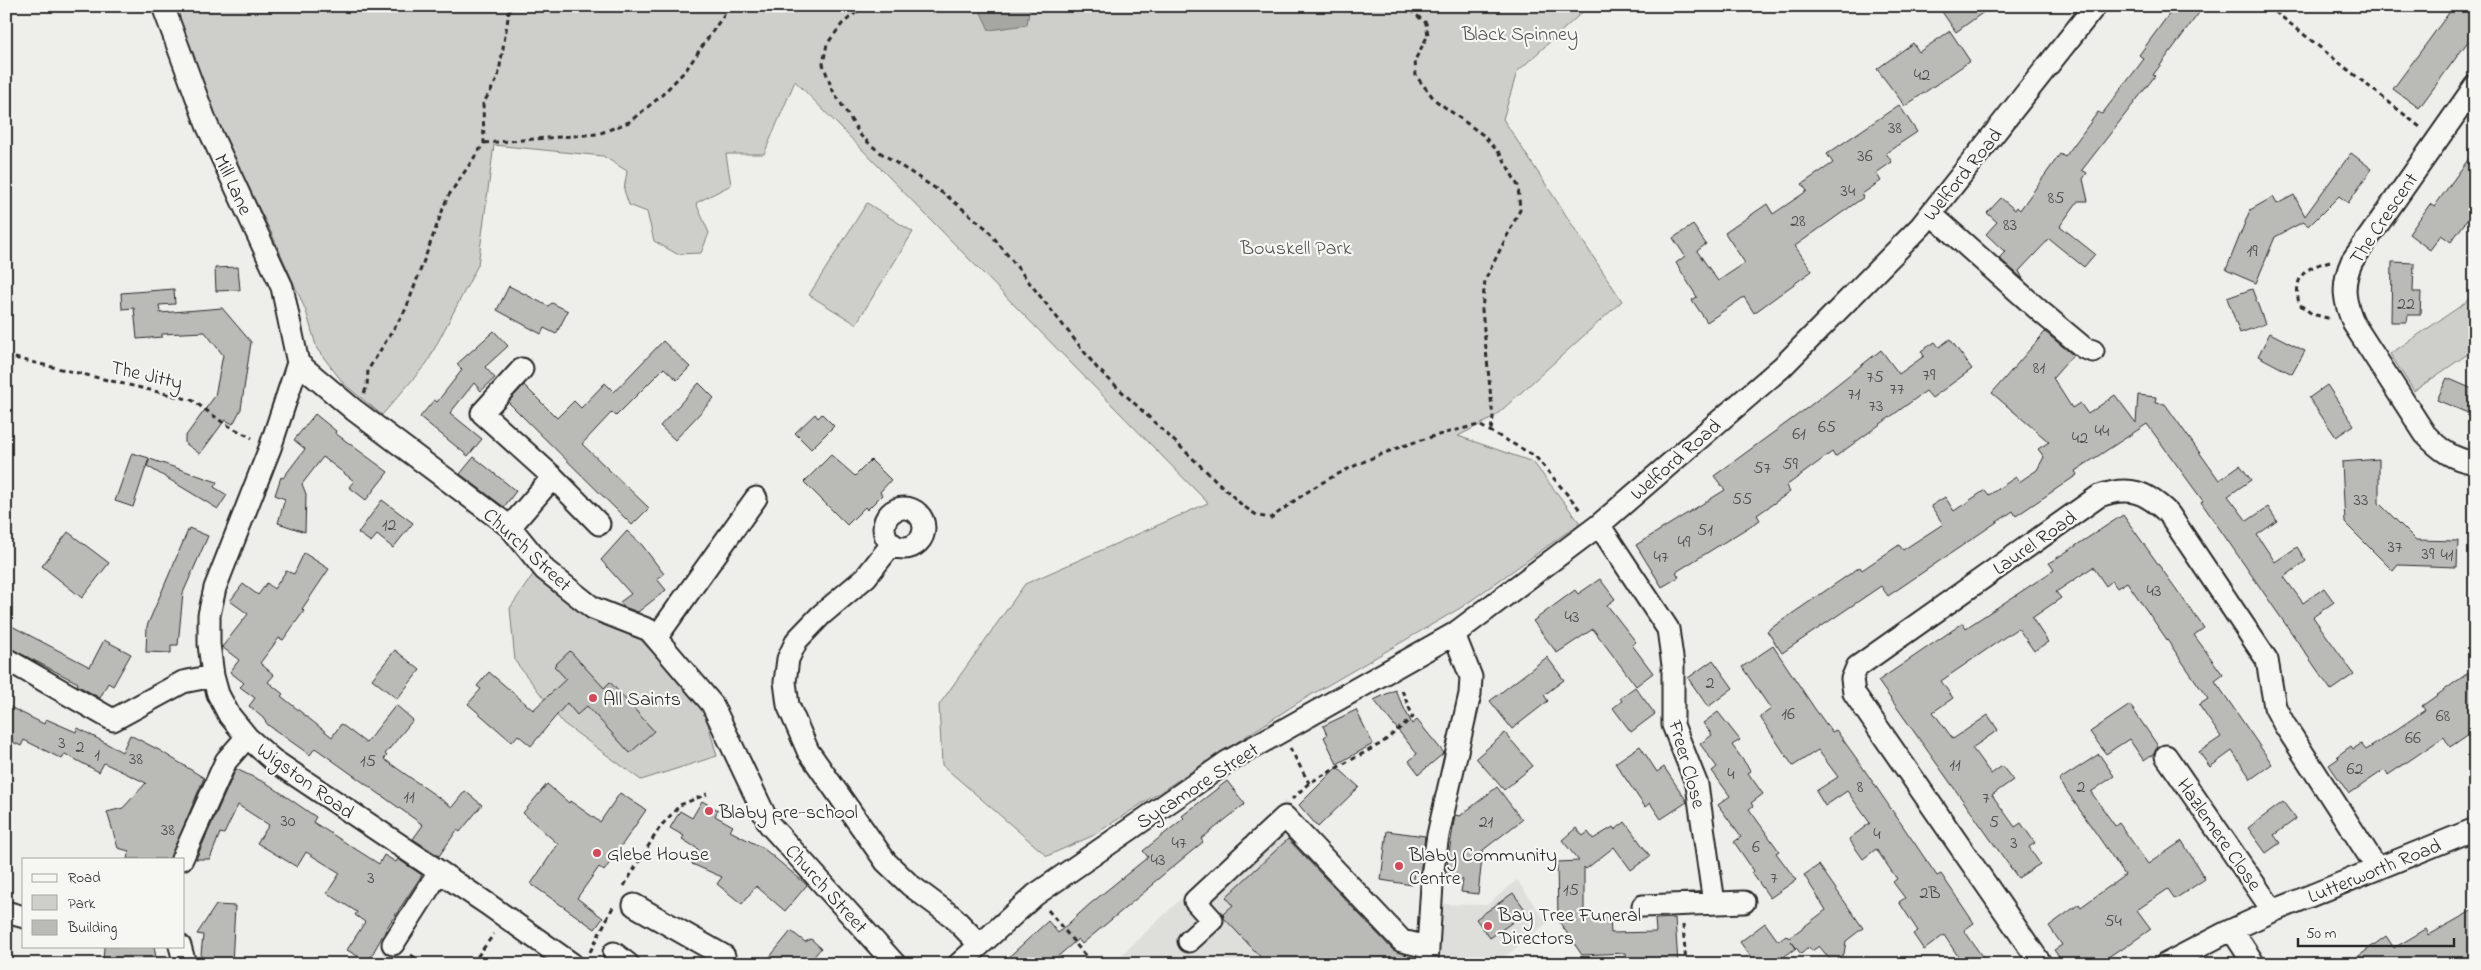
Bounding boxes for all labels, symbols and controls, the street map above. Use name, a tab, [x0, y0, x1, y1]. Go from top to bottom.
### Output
park label: Black Spinney	[1461, 21, 1578, 50]
house number: 42	[1914, 63, 1930, 89]
house number: 38	[1888, 116, 1902, 142]
street label: Welford Road	[1917, 123, 2011, 228]
house number: 36	[1857, 144, 1873, 170]
street label: Mill Lane	[205, 150, 259, 220]
street label: The Crescent	[2344, 167, 2427, 271]
house number: 34	[1841, 179, 1856, 205]
house number: 85	[2047, 186, 2065, 212]
house number: 28	[1790, 209, 1806, 235]
house number: 83	[2003, 213, 2017, 239]
park label: Bouskell Park	[1240, 235, 1352, 264]
house number: 19	[2246, 239, 2258, 265]
house number: 22	[2397, 292, 2415, 318]
street label: The Jitty	[108, 354, 185, 399]
house number: 81	[2033, 356, 2046, 382]
house number: 79	[1923, 363, 1936, 389]
house number: 75	[1866, 365, 1884, 391]
house number: 77	[1890, 377, 1905, 403]
house number: 71	[1847, 382, 1861, 408]
house number: 73	[1869, 394, 1883, 420]
street label: Welford Road	[1625, 413, 1729, 509]
house number: 65	[1818, 415, 1836, 441]
house number: 44	[2095, 419, 2110, 445]
house number: 61	[1792, 422, 1806, 448]
house number: 42	[2072, 426, 2088, 452]
house number: 59	[1782, 452, 1798, 478]
house number: 57	[1753, 456, 1771, 482]
house number: 55	[1732, 487, 1752, 513]
house number: 33	[2354, 488, 2368, 514]
street label: Church Street	[476, 502, 577, 600]
street label: Laurel Road	[1988, 504, 2083, 584]
house number: 12	[382, 513, 396, 539]
house number: 51	[1697, 518, 1713, 544]
house number: 49	[1678, 530, 1691, 556]
house number: 37	[2388, 535, 2403, 561]
house number: 39	[2422, 542, 2435, 568]
house number: 41	[2440, 543, 2454, 569]
house number: 47	[1654, 545, 1669, 571]
house number: 43	[2147, 579, 2161, 605]
house number: 43	[1565, 605, 1579, 631]
house number: 2	[1706, 671, 1715, 697]
place label: All Saints	[603, 686, 681, 715]
marker: All Saints	[587, 692, 599, 704]
house number: 16	[1781, 702, 1795, 728]
house number: 68	[2436, 704, 2451, 730]
street label: Freer Close	[1659, 716, 1712, 812]
house number: 66	[2405, 726, 2421, 752]
house number: 3	[58, 731, 66, 757]
house number: 2	[76, 735, 85, 761]
street label: Sycamore Street	[1131, 736, 1265, 838]
street label: Wigston Road	[249, 737, 359, 828]
house number: 1	[94, 743, 100, 769]
house number: 38	[129, 747, 143, 773]
house number: 15	[360, 749, 376, 775]
house number: 11	[1949, 753, 1961, 779]
house number: 62	[2347, 757, 2363, 783]
house number: 4	[1727, 762, 1735, 788]
street label: Hazlemere Close	[2168, 773, 2268, 898]
house number: 8	[1857, 775, 1864, 801]
house number: 2	[2077, 775, 2086, 801]
house number: 11	[403, 785, 415, 811]
house number: 7	[1982, 786, 1990, 812]
place label: Blaby pre-school	[718, 799, 858, 828]
marker: Blaby pre-school	[703, 805, 715, 817]
house number: 30	[280, 809, 296, 835]
house number: 21	[1479, 810, 1494, 836]
house number: 5	[1989, 810, 1999, 836]
house number: 38	[161, 818, 175, 844]
house number: 4	[1873, 822, 1881, 848]
house number: 47	[1172, 831, 1187, 857]
house number: 3	[2010, 831, 2018, 857]
street label: Lutterworth Road	[2304, 832, 2446, 912]
house number: 6	[1752, 835, 1760, 861]
street label: Church Street	[777, 838, 874, 941]
place label: Glebe House	[607, 841, 709, 870]
place label: Blaby Community Centre	[1408, 842, 1557, 894]
marker: Glebe House	[591, 847, 603, 859]
house number: 43	[1151, 848, 1165, 874]
legend	[22, 858, 185, 948]
marker: Blaby Community Centre	[1393, 860, 1405, 872]
house number: 3	[367, 866, 375, 892]
house number: 7	[1770, 866, 1778, 892]
text: Road	[68, 867, 101, 889]
house number: 15	[1563, 878, 1579, 904]
house number: 2B	[1919, 881, 1941, 907]
text: Park	[68, 893, 96, 915]
place label: Bay Tree Funeral Directors	[1497, 902, 1641, 954]
house number: 54	[2104, 909, 2122, 935]
scale bar	[2298, 915, 2455, 947]
text: Building	[67, 917, 117, 940]
marker: Bay Tree Funeral Directors	[1482, 920, 1494, 932]
text: 50 m	[2306, 923, 2337, 945]

